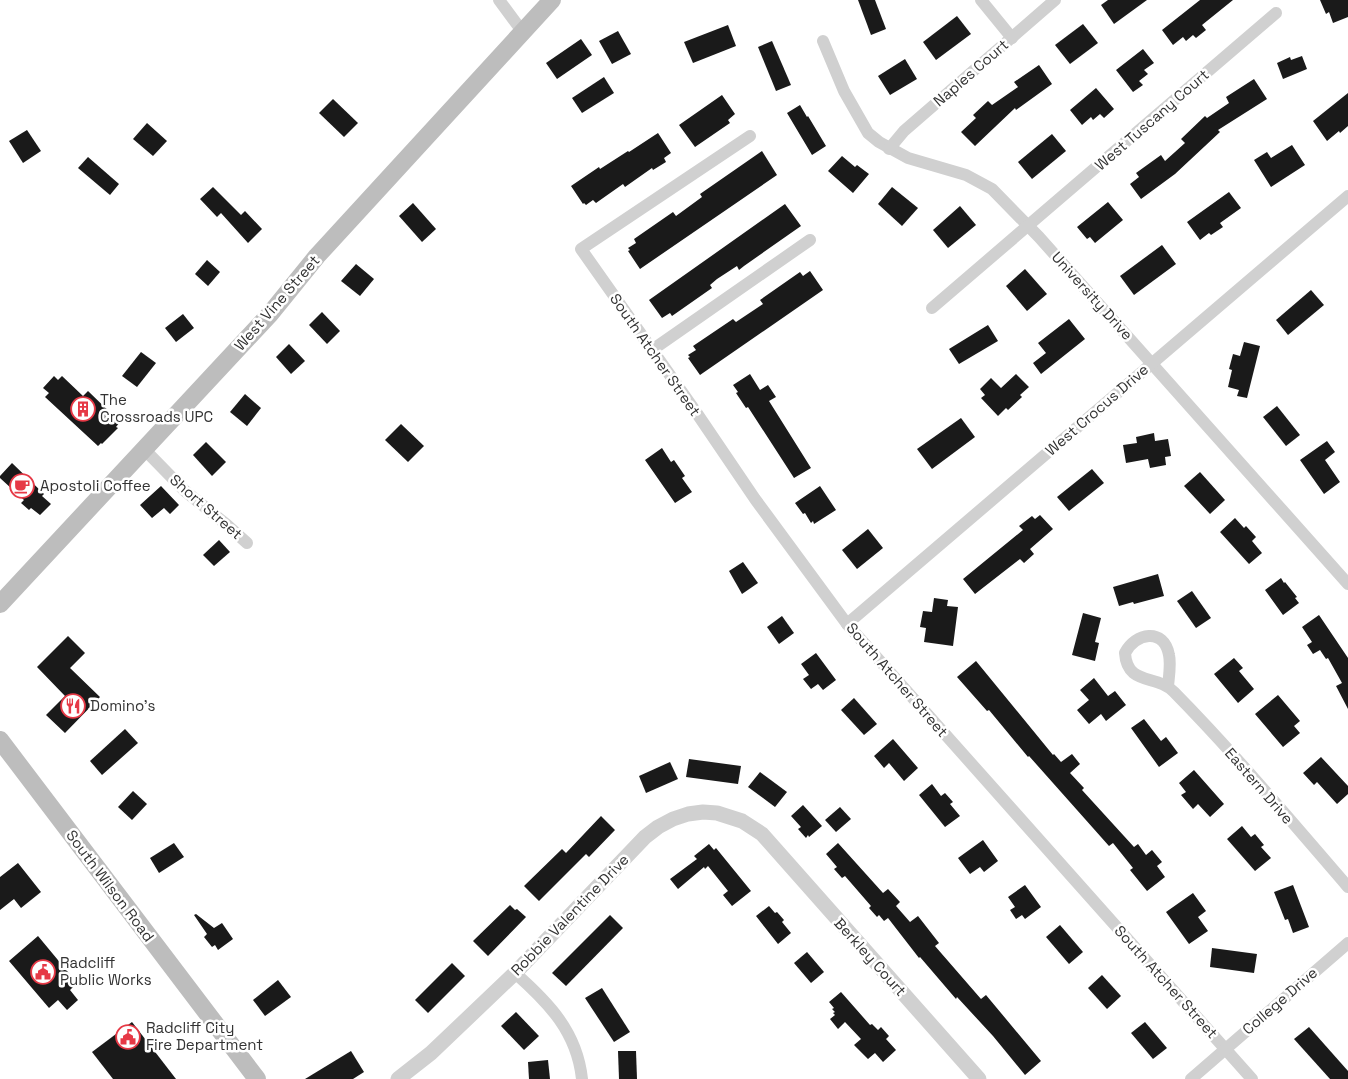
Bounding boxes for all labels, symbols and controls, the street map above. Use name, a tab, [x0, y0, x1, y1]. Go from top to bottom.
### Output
street label: Naples Court	[929, 35, 1012, 110]
street label: West Tuscany Court	[1091, 65, 1213, 174]
street label: University Drive	[1048, 248, 1137, 344]
street label: West Vine Street	[230, 251, 323, 354]
street label: South Atcher Street	[606, 290, 705, 420]
street label: West Crocus Drive	[1041, 360, 1152, 460]
place label: The Crossroads UPC	[100, 390, 213, 426]
building icon: The Crossroads UPC	[70, 396, 96, 422]
street label: Short Street	[166, 470, 247, 543]
cafe icon: Apostoli Coffee	[9, 473, 35, 499]
place label: Apostoli Coffee	[40, 476, 151, 495]
street label: South Atcher Street	[842, 618, 952, 741]
restaurant icon: Domino's	[60, 693, 86, 719]
place label: Domino's	[90, 696, 155, 715]
street label: Eastern Drive	[1221, 744, 1298, 828]
street label: South Wilson Road	[62, 826, 159, 945]
street label: Robbie Valentine Drive	[507, 850, 633, 979]
street label: Berkley Court	[830, 914, 911, 1000]
street label: South Atcher Street	[1111, 921, 1222, 1042]
place label: Radcliff Public Works	[60, 953, 152, 989]
public building icon: Radcliff Public Works	[30, 959, 56, 985]
street label: College Drive	[1238, 963, 1321, 1038]
place label: Radcliff City Fire Department	[146, 1018, 263, 1054]
public building icon: Radcliff City Fire Department	[115, 1024, 141, 1050]

